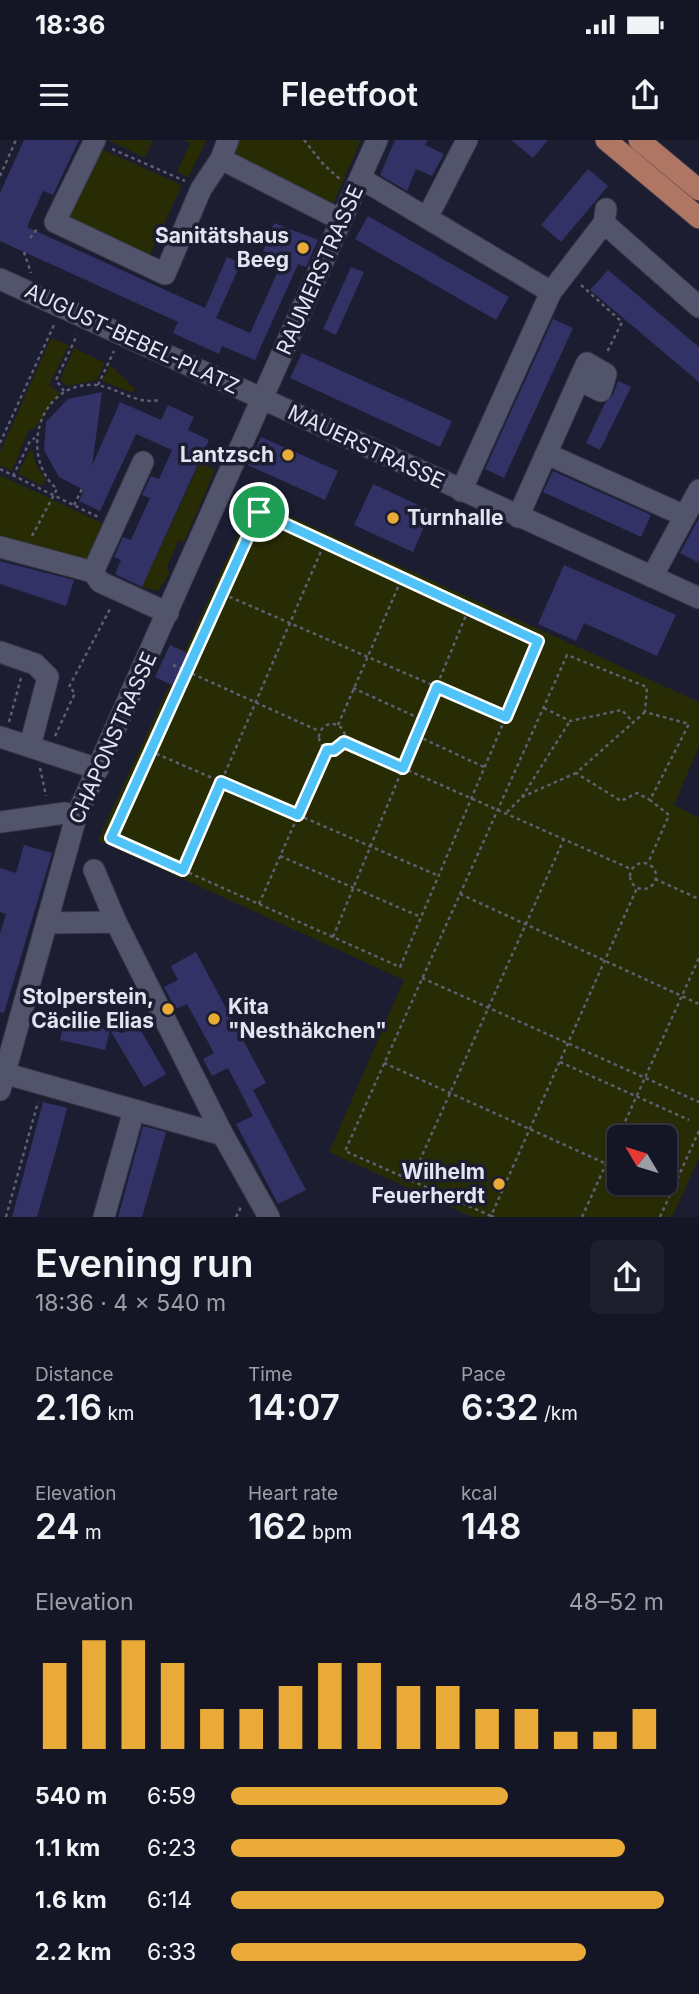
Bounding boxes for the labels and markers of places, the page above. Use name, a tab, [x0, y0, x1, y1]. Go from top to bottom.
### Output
place label: Sanitätshaus Beeg	[155, 223, 289, 272]
marker: Sanitätshaus Beeg	[295, 240, 311, 256]
place label: Lantzsch	[180, 442, 274, 467]
marker: Lantzsch	[280, 447, 296, 463]
pin	[229, 482, 289, 542]
place label: Turnhalle	[407, 505, 503, 530]
marker: Turnhalle	[385, 510, 401, 526]
place label: Stolperstein, Cäcilie Elias	[22, 984, 154, 1033]
place label: Kita "Nesthäkchen"	[228, 994, 387, 1043]
marker: Stolperstein, Cäcilie Elias	[160, 1001, 176, 1017]
marker: Kita "Nesthäkchen"	[206, 1011, 222, 1027]
place label: Wilhelm Feuerherdt	[371, 1159, 485, 1208]
marker: Wilhelm Feuerherdt	[491, 1176, 507, 1192]

